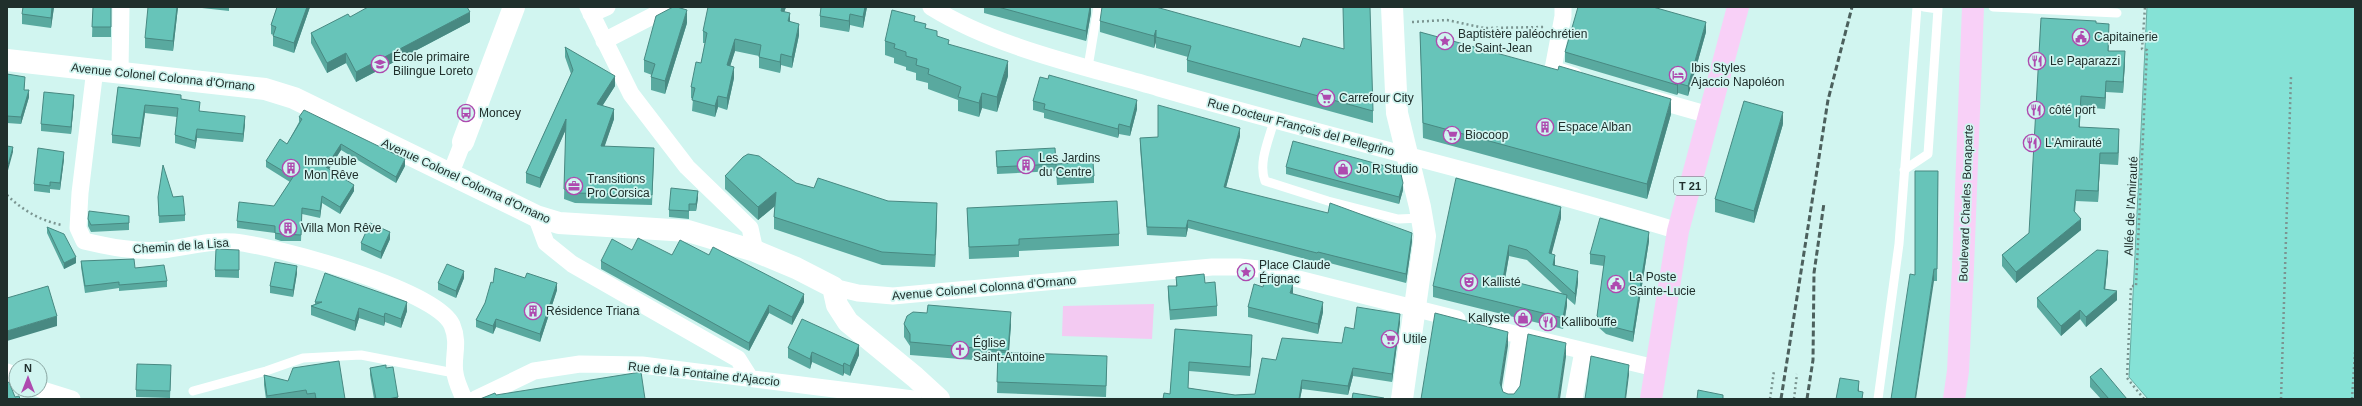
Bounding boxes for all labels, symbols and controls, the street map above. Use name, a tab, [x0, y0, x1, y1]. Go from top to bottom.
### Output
place label: Baptistère paléochrétien de Saint-Jean	[1458, 27, 1587, 55]
public building icon: Capitainerie	[2071, 27, 2091, 47]
place label: Capitainerie	[2094, 30, 2158, 44]
place icon: Baptistère paléochrétien de Saint-Jean	[1435, 31, 1455, 51]
place label: École primaire Bilingue Loreto	[393, 49, 473, 78]
restaurant icon: Le Paparazzi	[2027, 51, 2047, 71]
school or university icon: École primaire Bilingue Loreto	[370, 54, 390, 74]
place label: Le Paparazzi	[2050, 54, 2120, 68]
street label: Avenue Colonel Colonna d'Ornano	[70, 60, 256, 94]
place label: Ibis Styles Ajaccio Napoléon	[1691, 61, 1784, 89]
hotel icon: Ibis Styles Ajaccio Napoléon	[1668, 65, 1688, 85]
supermarket icon: Carrefour City	[1316, 88, 1336, 108]
place label: Carrefour City	[1339, 91, 1414, 105]
street label: Rue Docteur François del Pellegrino	[1206, 95, 1396, 159]
restaurant icon: côté port	[2026, 100, 2046, 120]
bus stop icon: Moncey	[456, 103, 476, 123]
place label: côté port	[2049, 103, 2096, 117]
place label: Moncey	[479, 106, 521, 120]
building icon: Espace Alban	[1535, 117, 1555, 137]
place label: Espace Alban	[1558, 120, 1631, 134]
street label: Boulevard Charles Bonaparte	[1956, 124, 1976, 282]
supermarket icon: Biocoop	[1442, 125, 1462, 145]
place label: Biocoop	[1465, 128, 1509, 142]
restaurant icon: L'Amirauté	[2022, 133, 2042, 153]
street label: Avenue Colonel Colonna d'Ornano	[379, 136, 553, 227]
place label: L'Amirauté	[2045, 136, 2102, 150]
place label: Les Jardins du Centre	[1039, 151, 1100, 179]
place label: Immeuble Mon Rêve	[304, 154, 359, 182]
building icon: Les Jardins du Centre	[1016, 155, 1036, 175]
street label: Allée de l'Amirauté	[2121, 156, 2141, 256]
building icon: Immeuble Mon Rêve	[281, 158, 301, 178]
shop icon: Jo R Studio	[1333, 159, 1353, 179]
place label: Jo R Studio	[1356, 162, 1418, 176]
place label: Transitions Pro Corsica	[587, 172, 650, 200]
office icon: Transitions Pro Corsica	[564, 176, 584, 196]
road number: T 21	[1674, 177, 1706, 195]
building icon: Villa Mon Rêve	[278, 218, 298, 238]
place label: Villa Mon Rêve	[301, 221, 382, 235]
street label: Chemin de la Lisa	[133, 236, 230, 256]
place label: Place Claude Érignac	[1259, 258, 1331, 286]
place icon: Place Claude Érignac	[1236, 262, 1256, 282]
place label: La Poste Sainte-Lucie	[1629, 270, 1696, 298]
theatre icon: Kallisté	[1459, 272, 1479, 292]
street label: Avenue Colonel Colonna d'Ornano	[891, 273, 1077, 303]
public building icon: La Poste Sainte-Lucie	[1606, 274, 1626, 294]
place label: Kallisté	[1482, 275, 1521, 289]
building icon: Résidence Triana	[523, 301, 543, 321]
place label: Résidence Triana	[546, 304, 640, 318]
shop icon: Kallyste	[1513, 308, 1533, 328]
place label: Kallyste	[1468, 311, 1510, 325]
restaurant icon: Kallibouffe	[1538, 312, 1558, 332]
place label: Kallibouffe	[1561, 315, 1617, 329]
supermarket icon: Utile	[1380, 329, 1400, 349]
place label: Utile	[1403, 332, 1427, 346]
place label: Église Saint-Antoine	[973, 335, 1045, 364]
church icon: Église Saint-Antoine	[950, 340, 970, 360]
north arrow	[8, 358, 48, 398]
street label: Rue de la Fontaine d'Ajaccio	[627, 359, 781, 389]
text: N	[24, 362, 32, 374]

